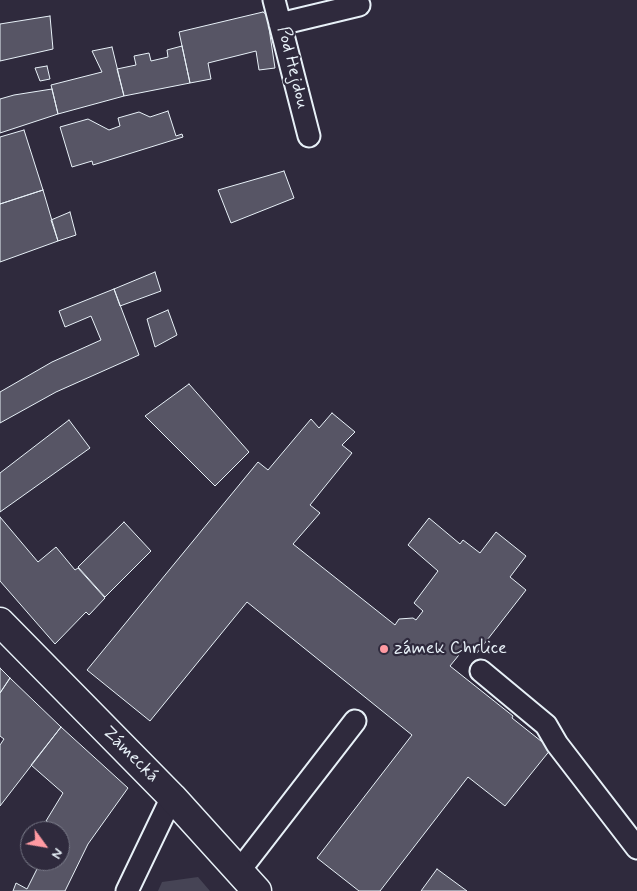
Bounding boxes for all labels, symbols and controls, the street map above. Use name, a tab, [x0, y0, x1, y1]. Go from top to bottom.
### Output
street label: Pod Hejdou	[271, 25, 313, 111]
place label: zámek Chrlice	[394, 638, 507, 660]
marker: zámek Chrlice	[378, 643, 390, 655]
street label: Zámecká	[97, 722, 163, 788]
north arrow	[20, 821, 70, 871]
text: N	[47, 845, 67, 862]

